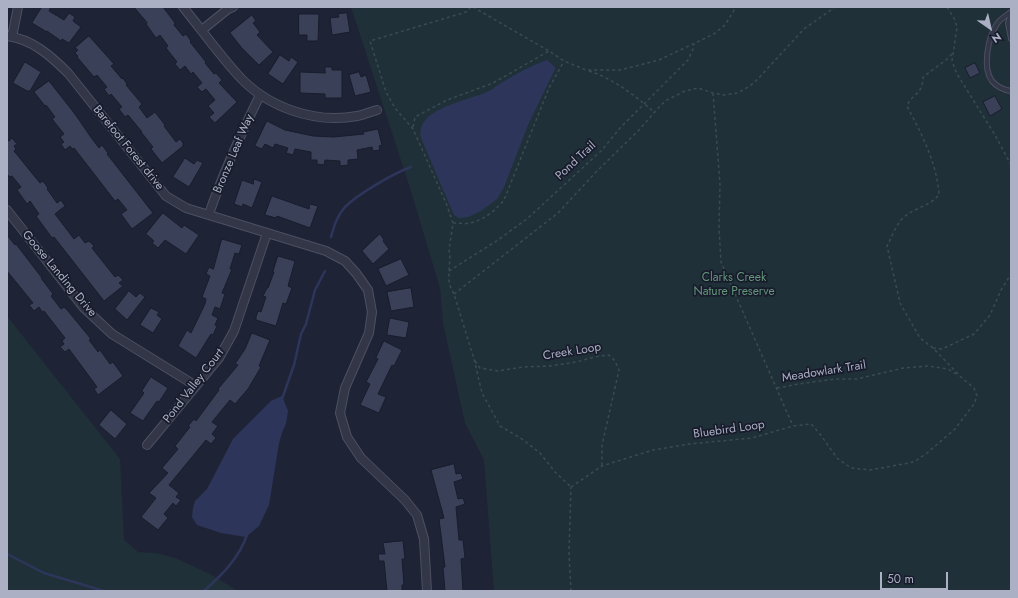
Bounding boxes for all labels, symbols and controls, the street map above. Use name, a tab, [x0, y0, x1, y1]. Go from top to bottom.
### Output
north arrow	[970, 8, 1010, 48]
text: N	[989, 29, 1005, 47]
street label: Barefoot Forest drive	[89, 103, 167, 193]
street label: Bronze Leaf Way	[211, 112, 257, 196]
street label: Pond Trail	[553, 139, 599, 183]
street label: Goose Landing Drive	[19, 228, 99, 320]
park label: Clarks Creek Nature Preserve	[693, 271, 775, 299]
street label: Creek Loop	[542, 340, 602, 364]
street label: Pond Valley Court	[160, 346, 228, 426]
street label: Meadowlark Trail	[781, 358, 867, 386]
street label: Bluebird Loop	[692, 418, 766, 442]
scale bar	[882, 564, 950, 590]
text: 50 m	[887, 570, 914, 588]

